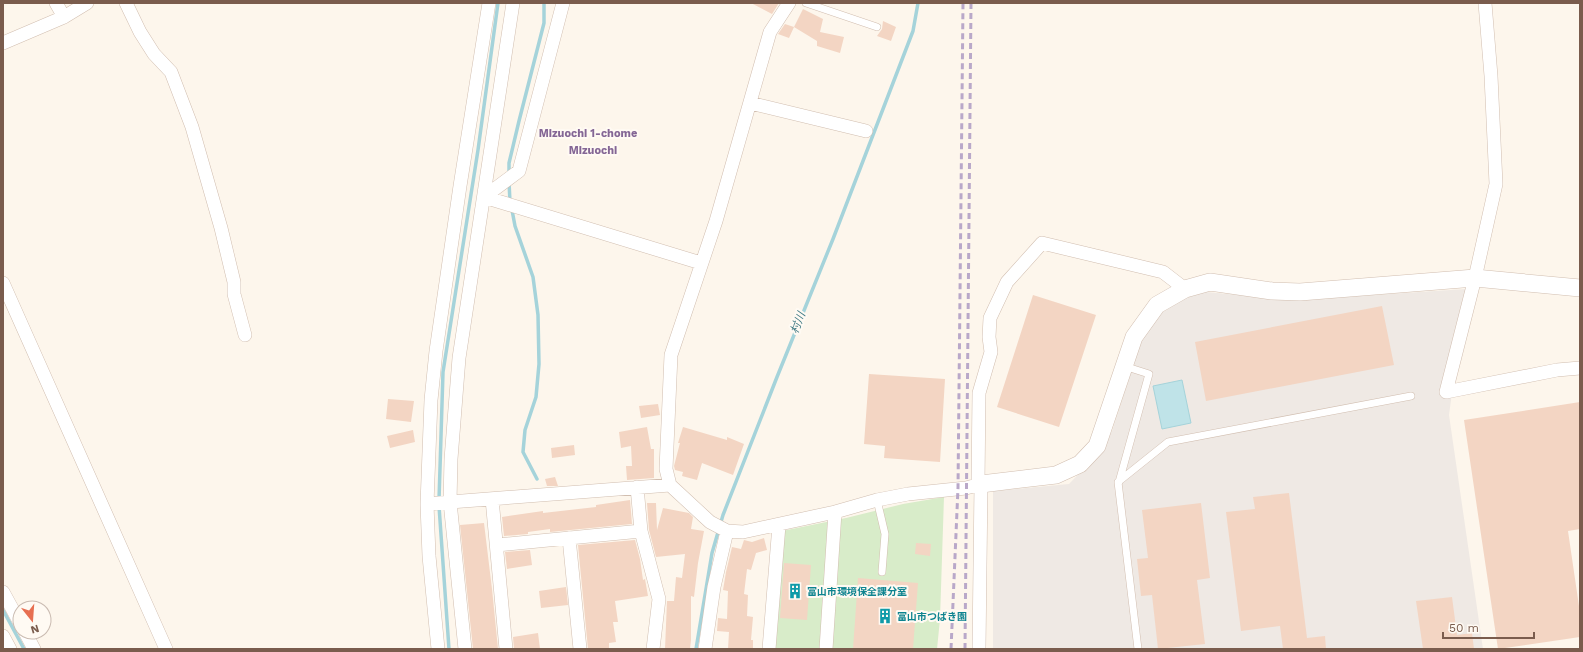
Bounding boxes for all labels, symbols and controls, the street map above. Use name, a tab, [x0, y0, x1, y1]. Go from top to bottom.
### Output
district label: Mizuochi 1-chome	[539, 127, 637, 140]
district label: Mizuochi	[569, 144, 617, 157]
water label: 村川	[788, 309, 808, 336]
building icon: 富山市環境保全課分室	[786, 582, 804, 600]
place label: 富山市環境保全課分室	[807, 586, 907, 597]
north arrow	[12, 600, 52, 640]
building icon: 富山市つばき園	[876, 607, 894, 625]
place label: 富山市つばき園	[897, 611, 967, 622]
scale bar	[1443, 614, 1534, 640]
text: 50 m	[1449, 621, 1479, 635]
text: N	[29, 622, 41, 636]

